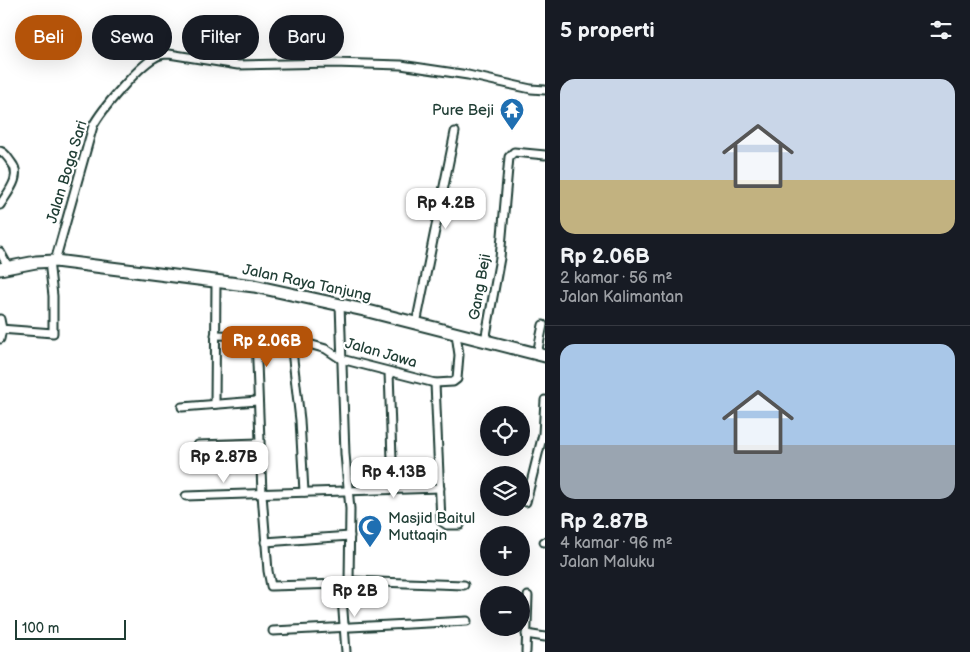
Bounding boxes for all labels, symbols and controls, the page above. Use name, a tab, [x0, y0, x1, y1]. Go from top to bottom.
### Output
chip: Beli	[15, 15, 82, 60]
chip: Sewa	[92, 15, 172, 60]
chip: Filter	[182, 15, 259, 60]
chip: Baru	[269, 15, 344, 60]
icon: filters	[927, 16, 955, 44]
text: 5 properti	[560, 18, 655, 43]
temple icon: Pure Beji	[499, 97, 525, 131]
place label: Pure Beji	[432, 101, 494, 120]
icon: home	[713, 111, 803, 201]
street label: Jalan Boga Sari	[42, 118, 92, 226]
pin: Rp 4.2B	[400, 188, 492, 230]
text: Rp 4.2B	[417, 194, 475, 213]
text: Rp 2.06B	[560, 244, 650, 269]
street label: Gang Beji	[465, 252, 495, 322]
street label: Jalan Raya Tanjung	[241, 260, 373, 306]
text: 2 kamar · 56 m²	[560, 269, 672, 288]
text: Jalan Kalimantan	[560, 288, 683, 307]
pin: Rp 2.06B	[215, 326, 319, 368]
text: Rp 2.06B	[233, 332, 301, 351]
street label: Jalan Jawa	[343, 334, 419, 372]
icon: home	[713, 377, 803, 467]
map controls	[480, 406, 530, 636]
button: locate	[480, 406, 530, 456]
pin: Rp 2.87B	[172, 442, 276, 484]
text: Rp 2.87B	[190, 448, 258, 467]
pin: Rp 4.13B	[342, 456, 446, 499]
text: Rp 4.13B	[362, 463, 426, 482]
button: layers	[480, 466, 530, 516]
place label: Masjid Baitul Muttaqin	[388, 509, 475, 545]
text: Rp 2.87B	[560, 509, 648, 534]
mosque icon: Masjid Baitul Muttaqin	[357, 514, 383, 548]
button: +	[480, 526, 530, 576]
text: 4 kamar · 96 m²	[560, 534, 673, 553]
text: Jalan Maluku	[560, 553, 655, 572]
pin: Rp 2B	[320, 576, 390, 618]
text: Rp 2B	[332, 582, 378, 601]
button: −	[480, 586, 530, 636]
scale bar	[15, 617, 126, 640]
text: 100 m	[22, 620, 59, 637]

